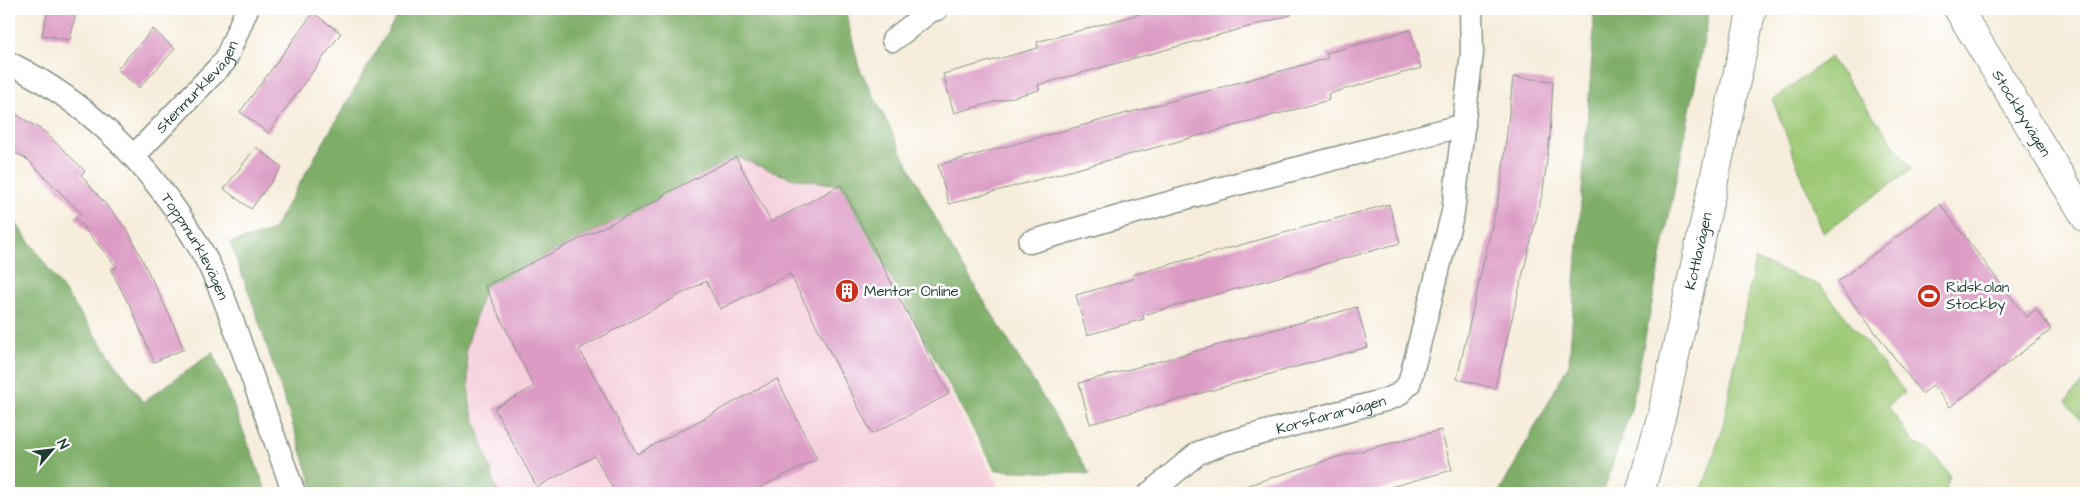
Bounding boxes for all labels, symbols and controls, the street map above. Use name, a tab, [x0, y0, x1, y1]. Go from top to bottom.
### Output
street label: Stenmurklevägen	[151, 37, 244, 138]
street label: Stockbyvägen	[1987, 66, 2056, 161]
street label: Toppmurklevägen	[156, 189, 234, 304]
street label: Kottlavägen	[1680, 210, 1718, 292]
place label: Ridskolan Stockby	[1946, 277, 2010, 316]
building icon: Mentor Online	[834, 278, 860, 304]
place label: Mentor Online	[864, 281, 959, 302]
sports icon: Ridskolan Stockby	[1916, 283, 1942, 309]
street label: Korsfararvägen	[1274, 390, 1389, 440]
north arrow	[28, 424, 78, 474]
text: N	[52, 436, 74, 453]

